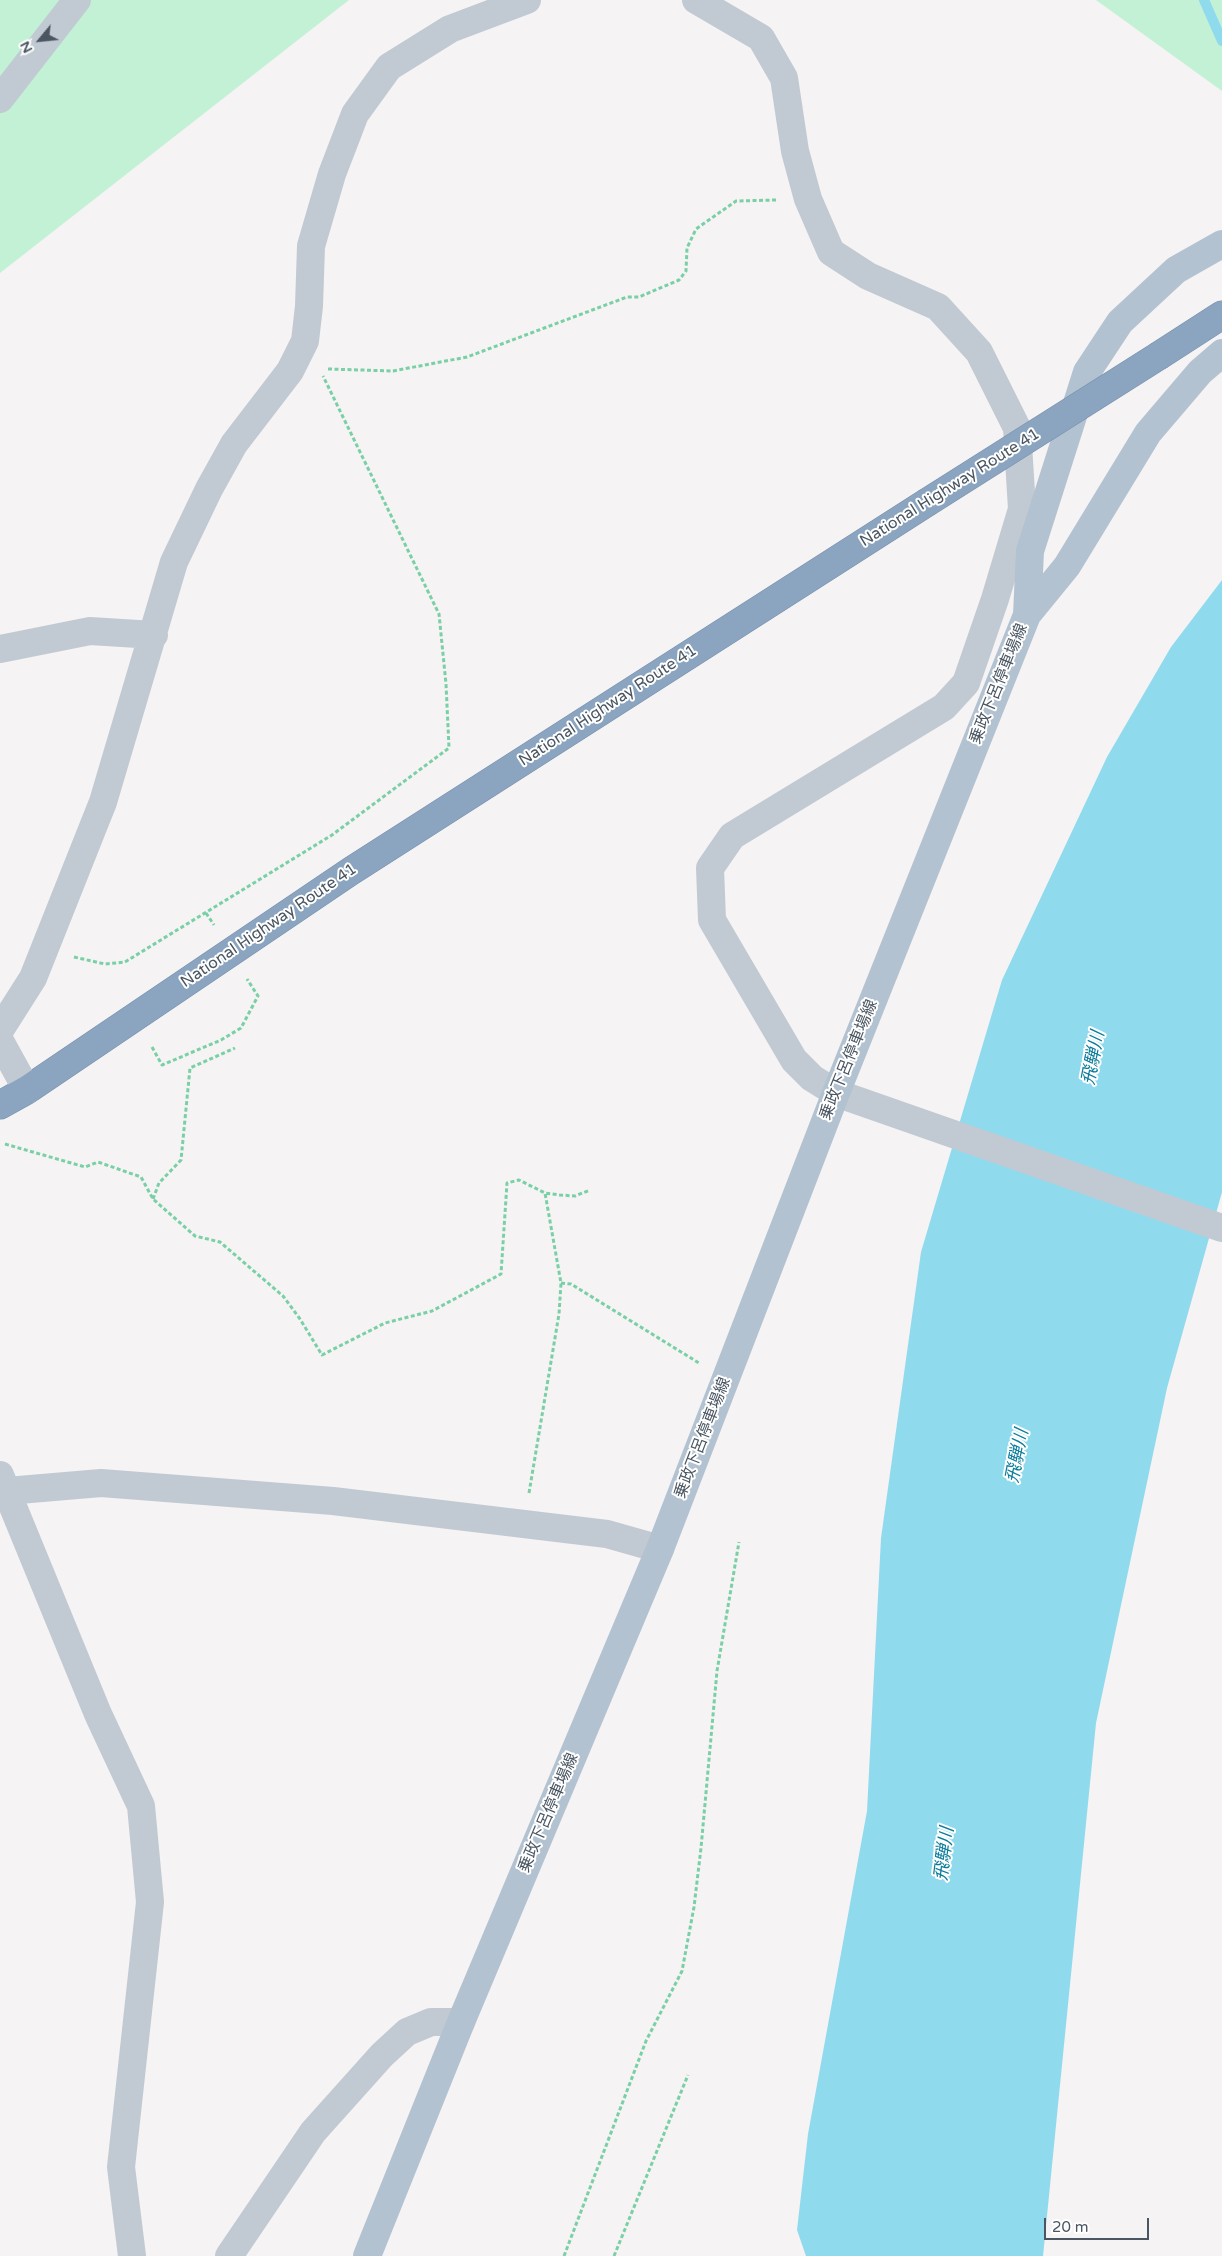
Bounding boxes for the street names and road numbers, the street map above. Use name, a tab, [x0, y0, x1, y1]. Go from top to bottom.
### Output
street label: National Highway Route 41	[857, 425, 1043, 551]
street label: 乗政下呂停車場線	[966, 621, 1032, 747]
street label: National Highway Route 41	[515, 641, 701, 771]
street label: National Highway Route 41	[177, 860, 361, 992]
street label: 乗政下呂停車場線	[816, 997, 882, 1123]
street label: 乗政下呂停車場線	[671, 1375, 735, 1501]
street label: 乗政下呂停車場線	[515, 1750, 583, 1876]

